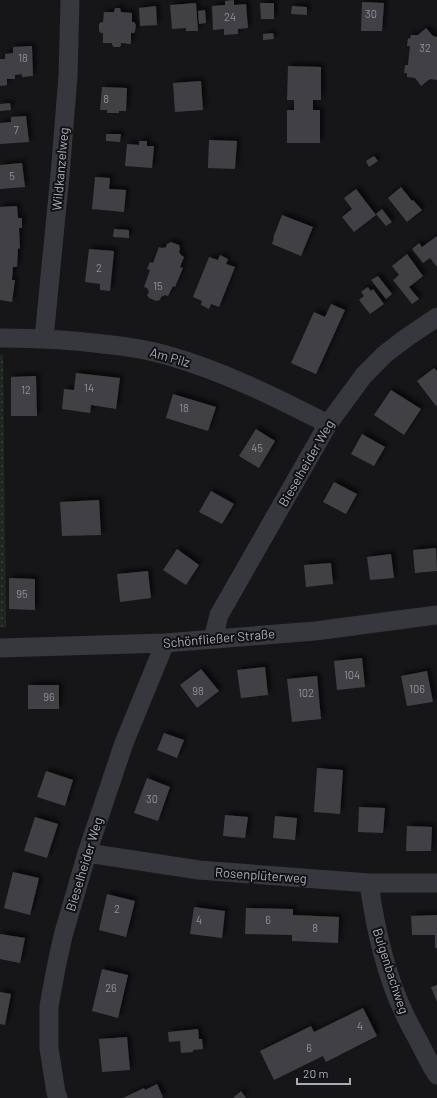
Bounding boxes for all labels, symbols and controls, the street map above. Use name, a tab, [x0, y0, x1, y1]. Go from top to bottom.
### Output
house number: 30	[365, 7, 377, 20]
house number: 24	[224, 10, 236, 23]
house number: 32	[419, 41, 431, 54]
house number: 18	[18, 51, 28, 64]
house number: 8	[103, 92, 109, 105]
house number: 7	[13, 123, 19, 136]
street label: Wildkanzelweg	[48, 127, 72, 211]
house number: 5	[9, 169, 15, 182]
house number: 2	[96, 261, 102, 274]
house number: 15	[153, 279, 163, 292]
street label: Am Pilz	[148, 344, 192, 370]
house number: 14	[84, 381, 94, 394]
house number: 12	[21, 383, 31, 396]
house number: 18	[179, 401, 189, 414]
street label: Bieselheider Weg	[275, 417, 337, 509]
house number: 45	[251, 441, 263, 454]
house number: 95	[16, 587, 28, 600]
street label: Schönfließer Straße	[162, 625, 276, 651]
house number: 104	[344, 668, 360, 681]
house number: 106	[409, 682, 425, 695]
house number: 98	[192, 684, 204, 697]
house number: 102	[298, 686, 314, 699]
house number: 96	[43, 690, 55, 703]
house number: 30	[146, 792, 158, 805]
street label: Bieselheider Weg	[62, 815, 106, 913]
street label: Rosenplüterweg	[215, 864, 307, 886]
house number: 2	[114, 902, 120, 915]
house number: 4	[196, 913, 202, 926]
house number: 6	[265, 913, 271, 926]
house number: 8	[312, 921, 318, 934]
street label: Bulgenbachweg	[370, 926, 412, 1016]
house number: 26	[105, 981, 117, 994]
house number: 4	[357, 1019, 363, 1032]
house number: 6	[306, 1041, 312, 1054]
scale bar	[297, 1060, 350, 1086]
text: 20 m	[303, 1066, 329, 1080]

